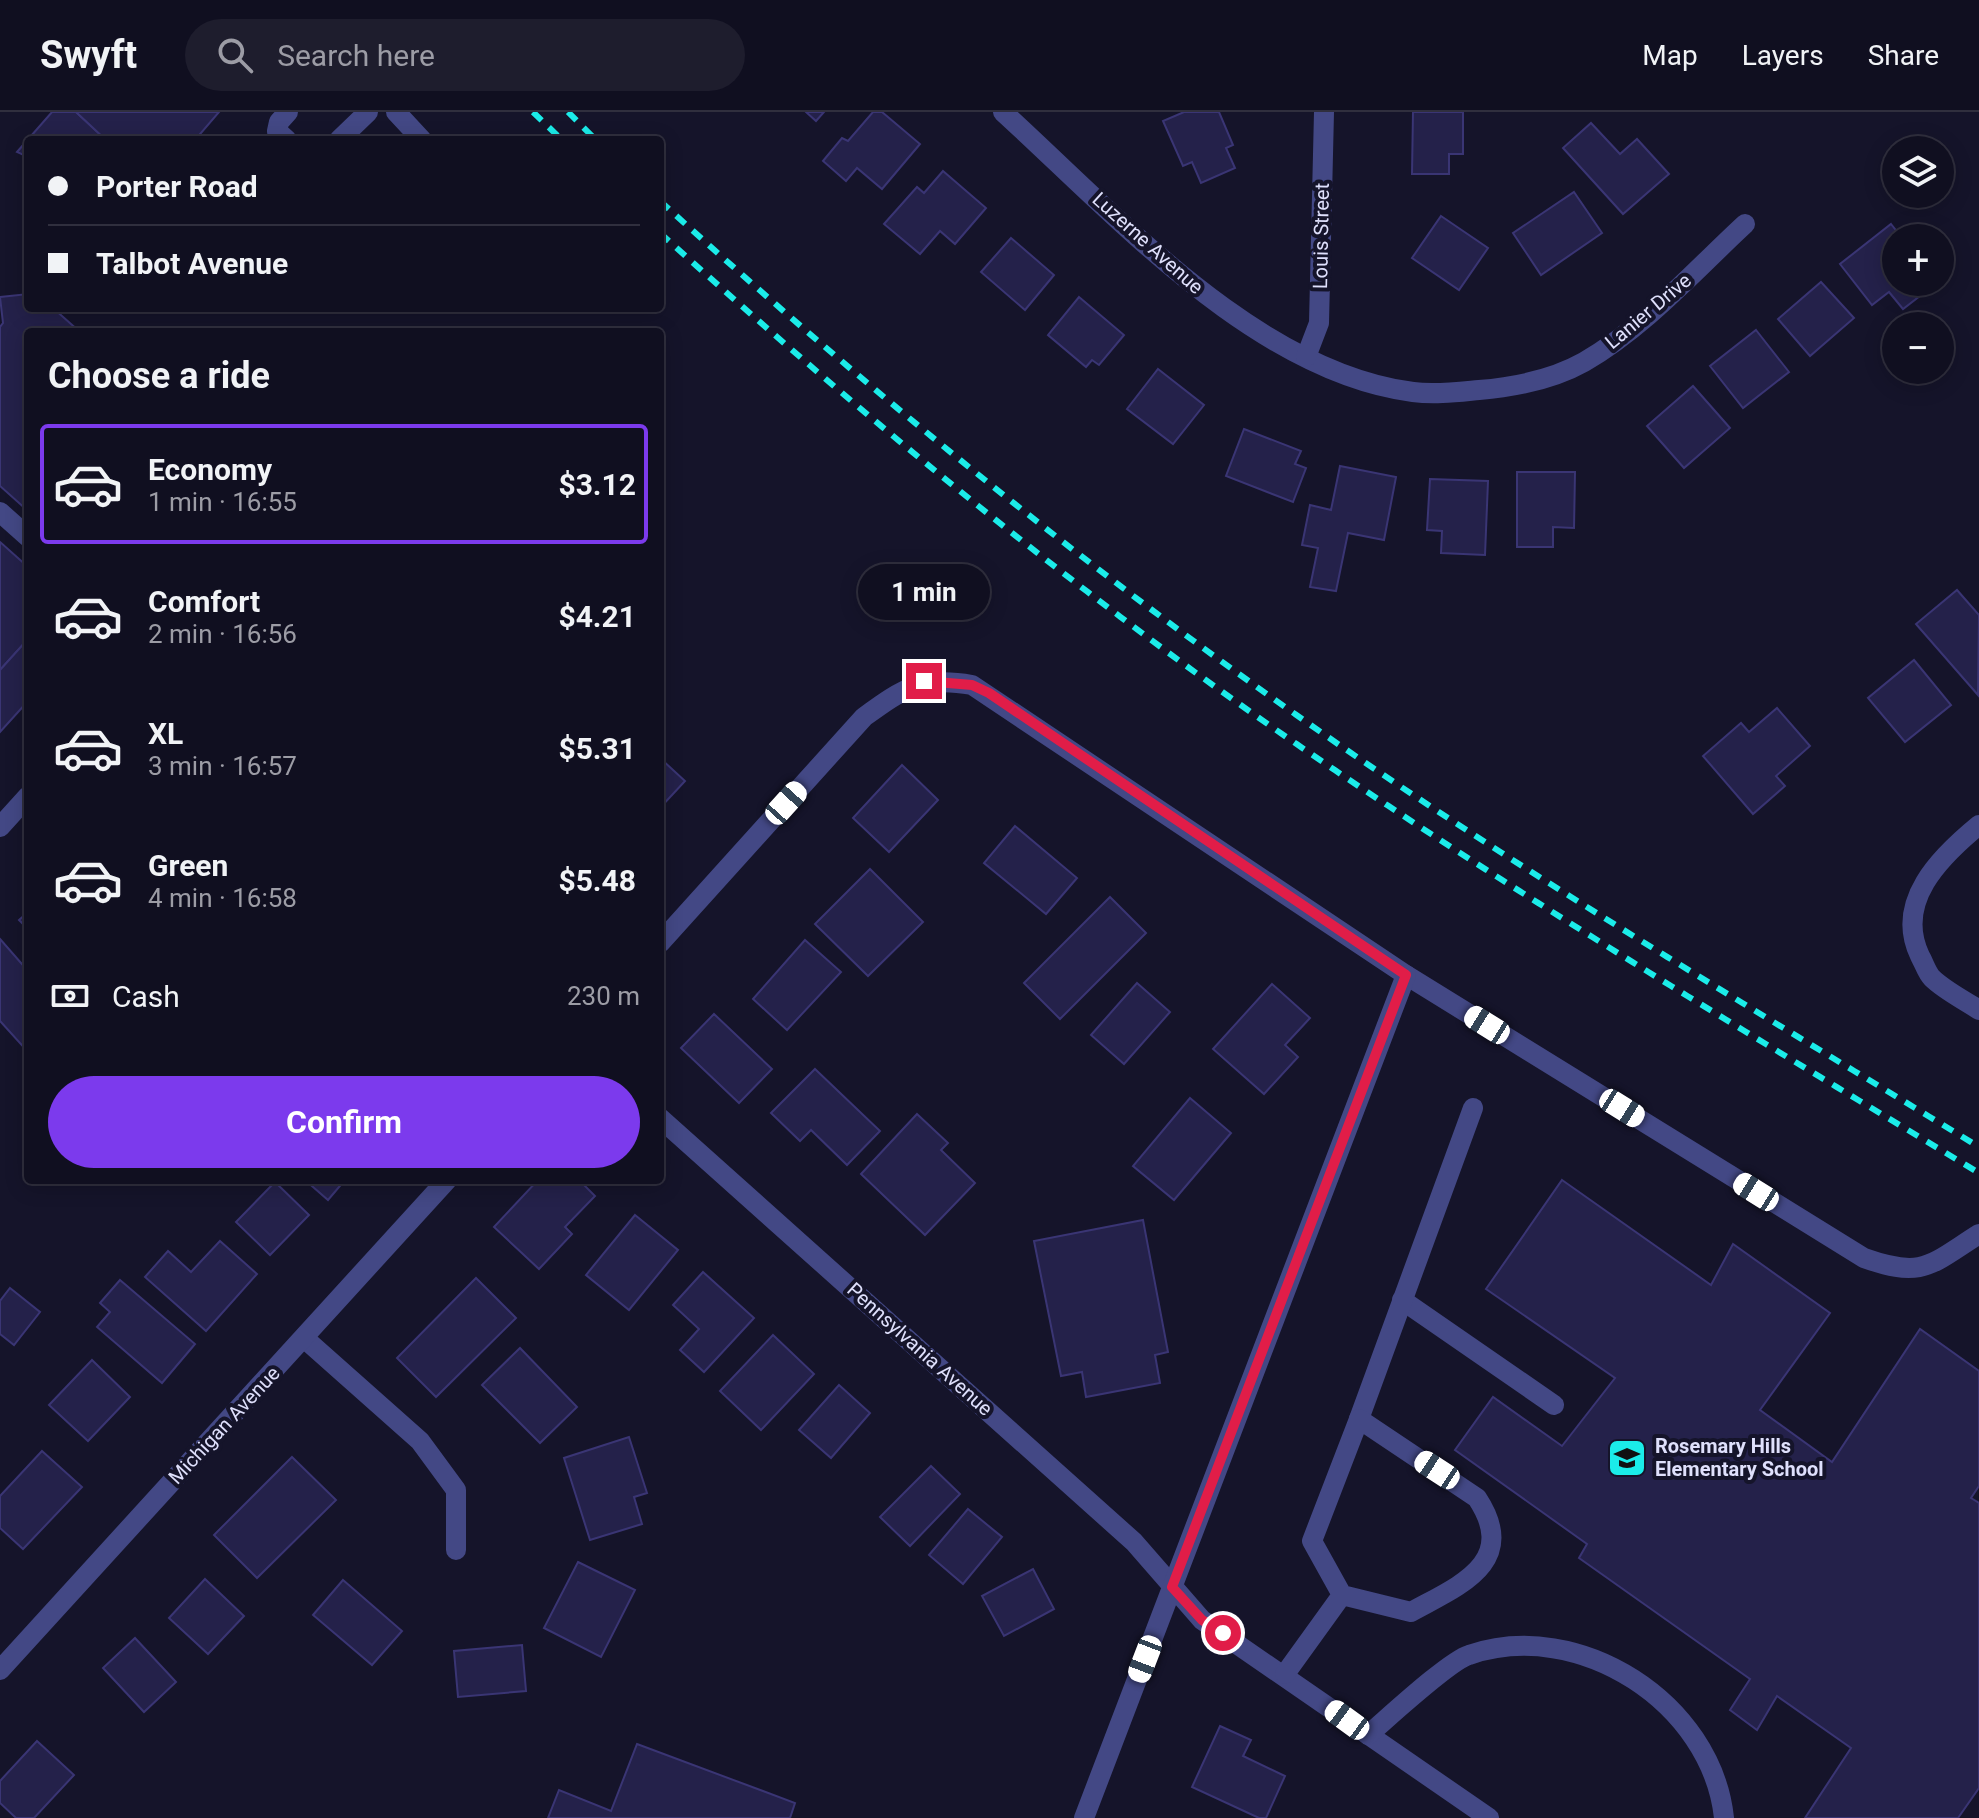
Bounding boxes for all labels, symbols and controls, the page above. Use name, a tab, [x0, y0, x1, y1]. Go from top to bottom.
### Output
search box	[185, 19, 745, 91]
text: Swyft	[40, 33, 137, 77]
icon: search	[213, 33, 257, 77]
text: Search here	[277, 38, 435, 73]
text: Map	[1642, 39, 1698, 72]
text: Layers	[1742, 39, 1824, 72]
text: Share	[1868, 39, 1939, 72]
map controls	[1882, 136, 1954, 384]
button: layers	[1882, 136, 1954, 208]
text: Porter Road	[96, 169, 258, 204]
street label: Louis Street	[1308, 183, 1334, 289]
street label: Luzerne Avenue	[1088, 187, 1208, 299]
button: +	[1882, 224, 1954, 296]
text: Talbot Avenue	[96, 246, 288, 281]
street label: Lanier Drive	[1600, 268, 1696, 354]
button: −	[1882, 312, 1954, 384]
text: Choose a ride	[48, 355, 270, 397]
icon: car	[52, 448, 124, 520]
text: Economy	[148, 452, 272, 487]
text: $3.12	[558, 467, 636, 502]
text: 1 min · 16:55	[148, 487, 297, 517]
callout: 1 min	[858, 565, 990, 621]
text: 1 min	[891, 577, 957, 607]
icon: car	[52, 580, 124, 652]
text: Comfort	[148, 584, 260, 619]
text: $4.21	[558, 599, 636, 634]
text: 2 min · 16:56	[148, 619, 297, 649]
route end	[906, 663, 942, 699]
icon: car	[52, 712, 124, 784]
text: XL	[148, 716, 183, 751]
text: $5.31	[558, 731, 636, 766]
text: 3 min · 16:57	[148, 751, 297, 781]
car	[761, 777, 811, 829]
icon: car	[52, 844, 124, 916]
text: Green	[148, 848, 228, 883]
text: $5.48	[558, 863, 636, 898]
text: 4 min · 16:58	[148, 883, 297, 913]
icon: cash	[48, 974, 92, 1018]
text: Cash	[112, 979, 180, 1014]
text: 230 m	[567, 981, 640, 1011]
car	[1460, 1002, 1514, 1048]
button: Confirm	[48, 1076, 640, 1168]
car	[1595, 1085, 1649, 1131]
car	[1729, 1169, 1783, 1215]
street label: Pennsylvania Avenue	[842, 1277, 998, 1421]
street label: Michigan Avenue	[163, 1361, 285, 1489]
place label: Rosemary Hills Elementary School	[1655, 1434, 1824, 1481]
school or university icon: Rosemary Hills Elementary School	[1606, 1437, 1648, 1479]
car	[1410, 1447, 1464, 1493]
route start	[1205, 1615, 1241, 1651]
car	[1125, 1632, 1165, 1686]
car	[1321, 1696, 1373, 1744]

